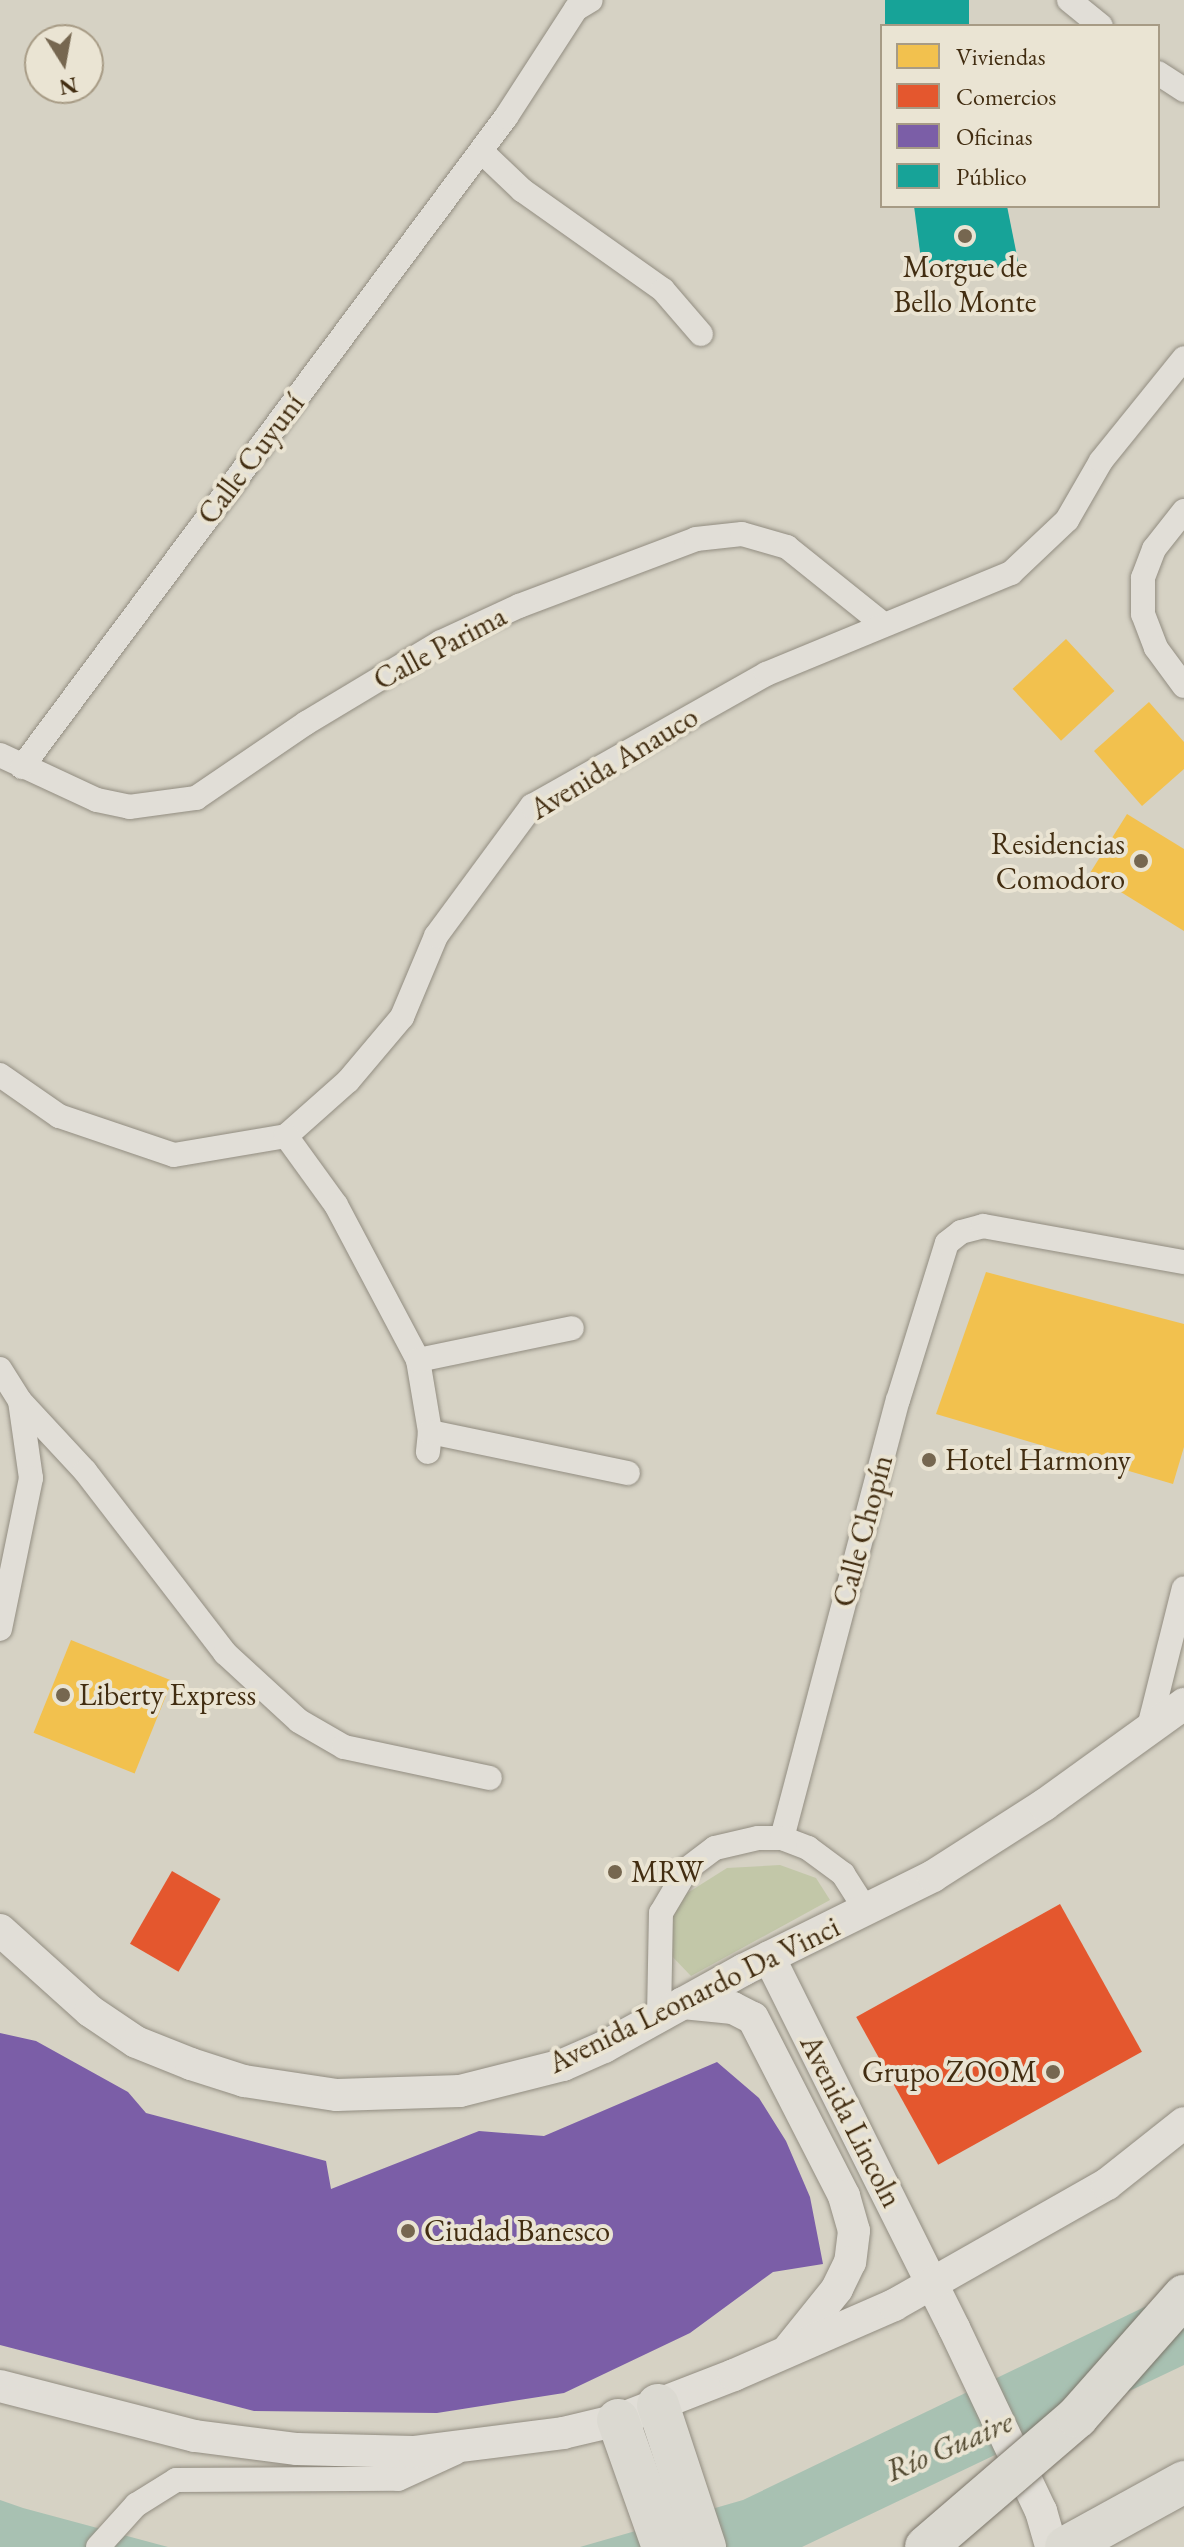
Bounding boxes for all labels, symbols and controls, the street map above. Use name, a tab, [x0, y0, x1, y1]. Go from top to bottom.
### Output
north arrow	[24, 24, 104, 104]
legend	[880, 24, 1160, 208]
text: Viviendas	[956, 41, 1045, 72]
text: N	[57, 70, 80, 102]
text: Comercios	[956, 81, 1056, 112]
text: Oficinas	[956, 121, 1032, 152]
text: Público	[956, 161, 1027, 192]
marker: Morgue de Bello Monte	[956, 227, 974, 245]
place label: Morgue de Bello Monte	[894, 249, 1036, 320]
street label: Calle Cuyuní	[190, 386, 312, 532]
street label: Calle Parima	[368, 598, 512, 698]
street label: Avenida Anauco	[523, 699, 705, 827]
place label: Residencias Comodoro	[991, 826, 1125, 896]
marker: Residencias Comodoro	[1132, 852, 1150, 870]
place label: Hotel Harmony	[945, 1442, 1131, 1478]
street label: Calle Chopín	[825, 1451, 901, 1611]
marker: Hotel Harmony	[920, 1451, 938, 1469]
place label: Liberty Express	[79, 1677, 256, 1713]
marker: Liberty Express	[54, 1686, 72, 1704]
place label: MRW	[631, 1854, 703, 1890]
marker: MRW	[606, 1863, 624, 1881]
street label: Avenida Leonardo Da Vinci	[542, 1909, 846, 2081]
street label: Avenida Lincoln	[792, 2029, 910, 2213]
place label: Grupo ZOOM	[862, 2054, 1037, 2090]
marker: Grupo ZOOM	[1044, 2063, 1062, 2081]
place label: Ciudad Banesco	[424, 2213, 610, 2249]
marker: Ciudad Banesco	[399, 2222, 417, 2240]
water label: Río Guaire	[880, 2402, 1018, 2490]

